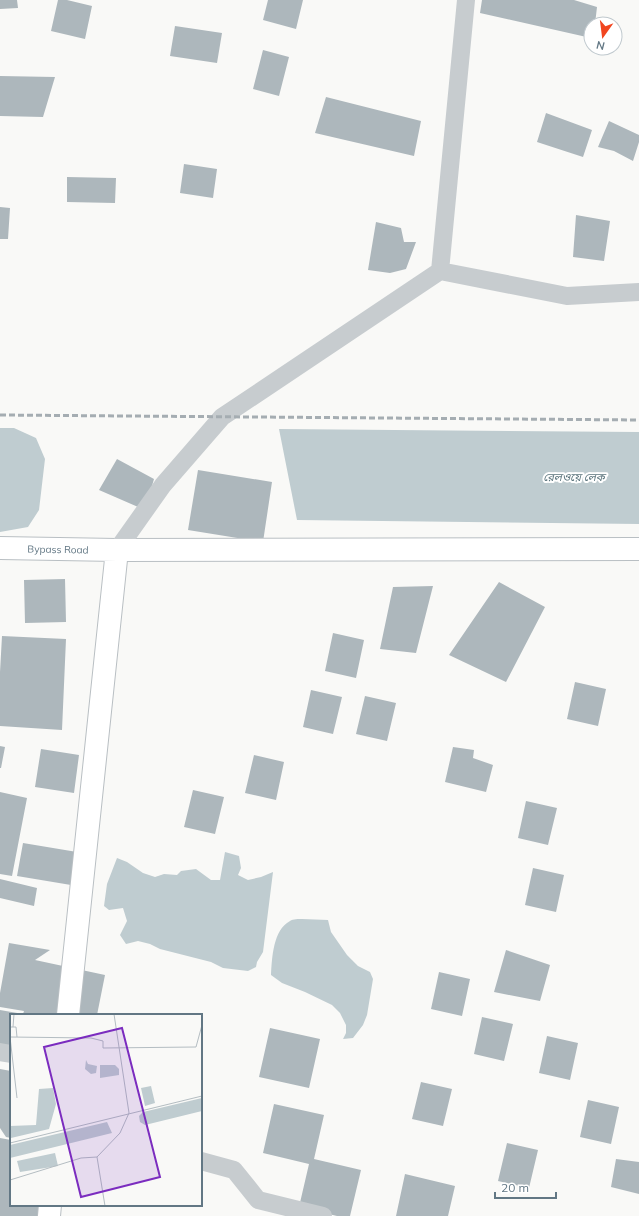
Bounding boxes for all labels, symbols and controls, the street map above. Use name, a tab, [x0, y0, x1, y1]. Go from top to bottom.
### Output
north arrow	[583, 16, 623, 56]
text: N	[595, 38, 606, 54]
water label: রেলওয়ে লেক	[543, 470, 607, 484]
street label: Bypass Road	[27, 542, 89, 557]
inset map	[10, 1014, 202, 1206]
scale bar	[495, 1174, 556, 1200]
text: 20 m	[501, 1180, 529, 1195]

